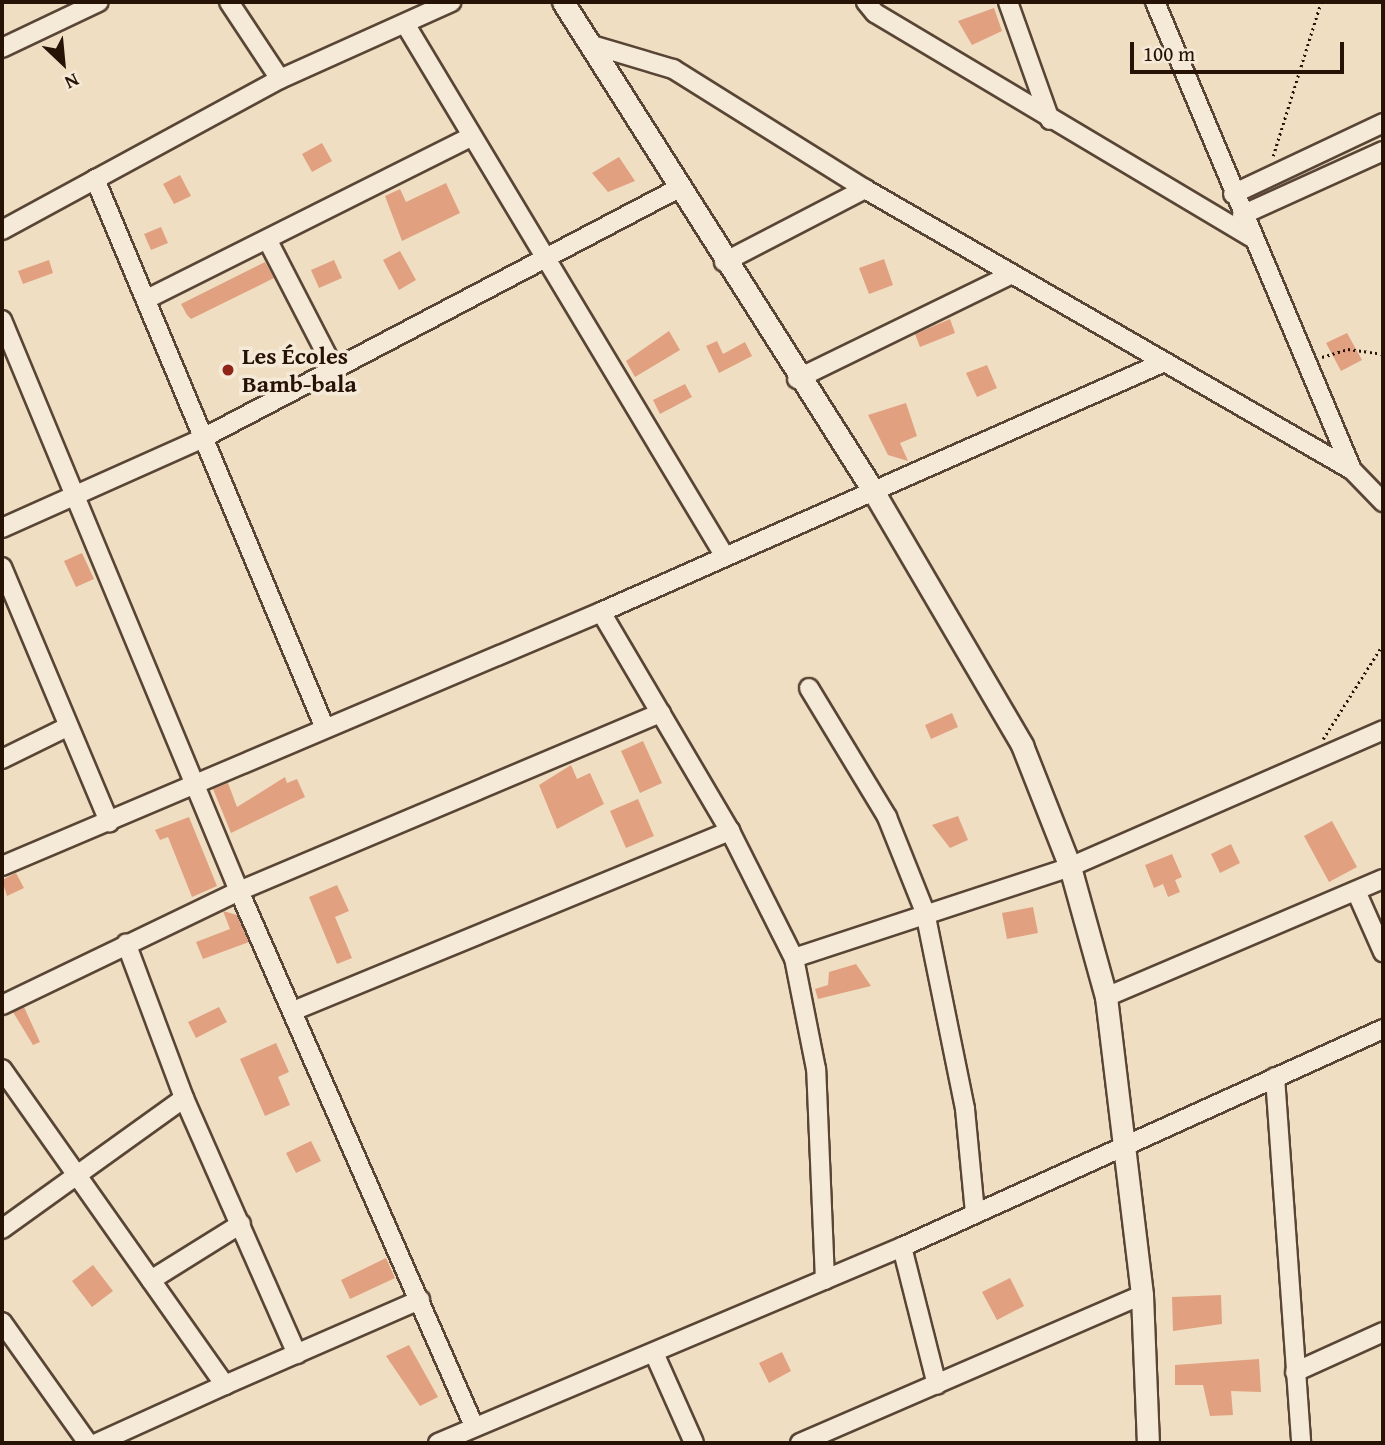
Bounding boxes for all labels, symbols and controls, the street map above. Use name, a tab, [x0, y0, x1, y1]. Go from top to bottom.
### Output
north arrow	[28, 28, 98, 98]
scale bar	[1133, 28, 1346, 72]
text: 100 m	[1143, 38, 1195, 69]
text: N	[60, 67, 84, 97]
place label: Les Écoles Bamb-bala	[242, 342, 357, 398]
marker: Les Écoles Bamb-bala	[220, 362, 236, 378]

